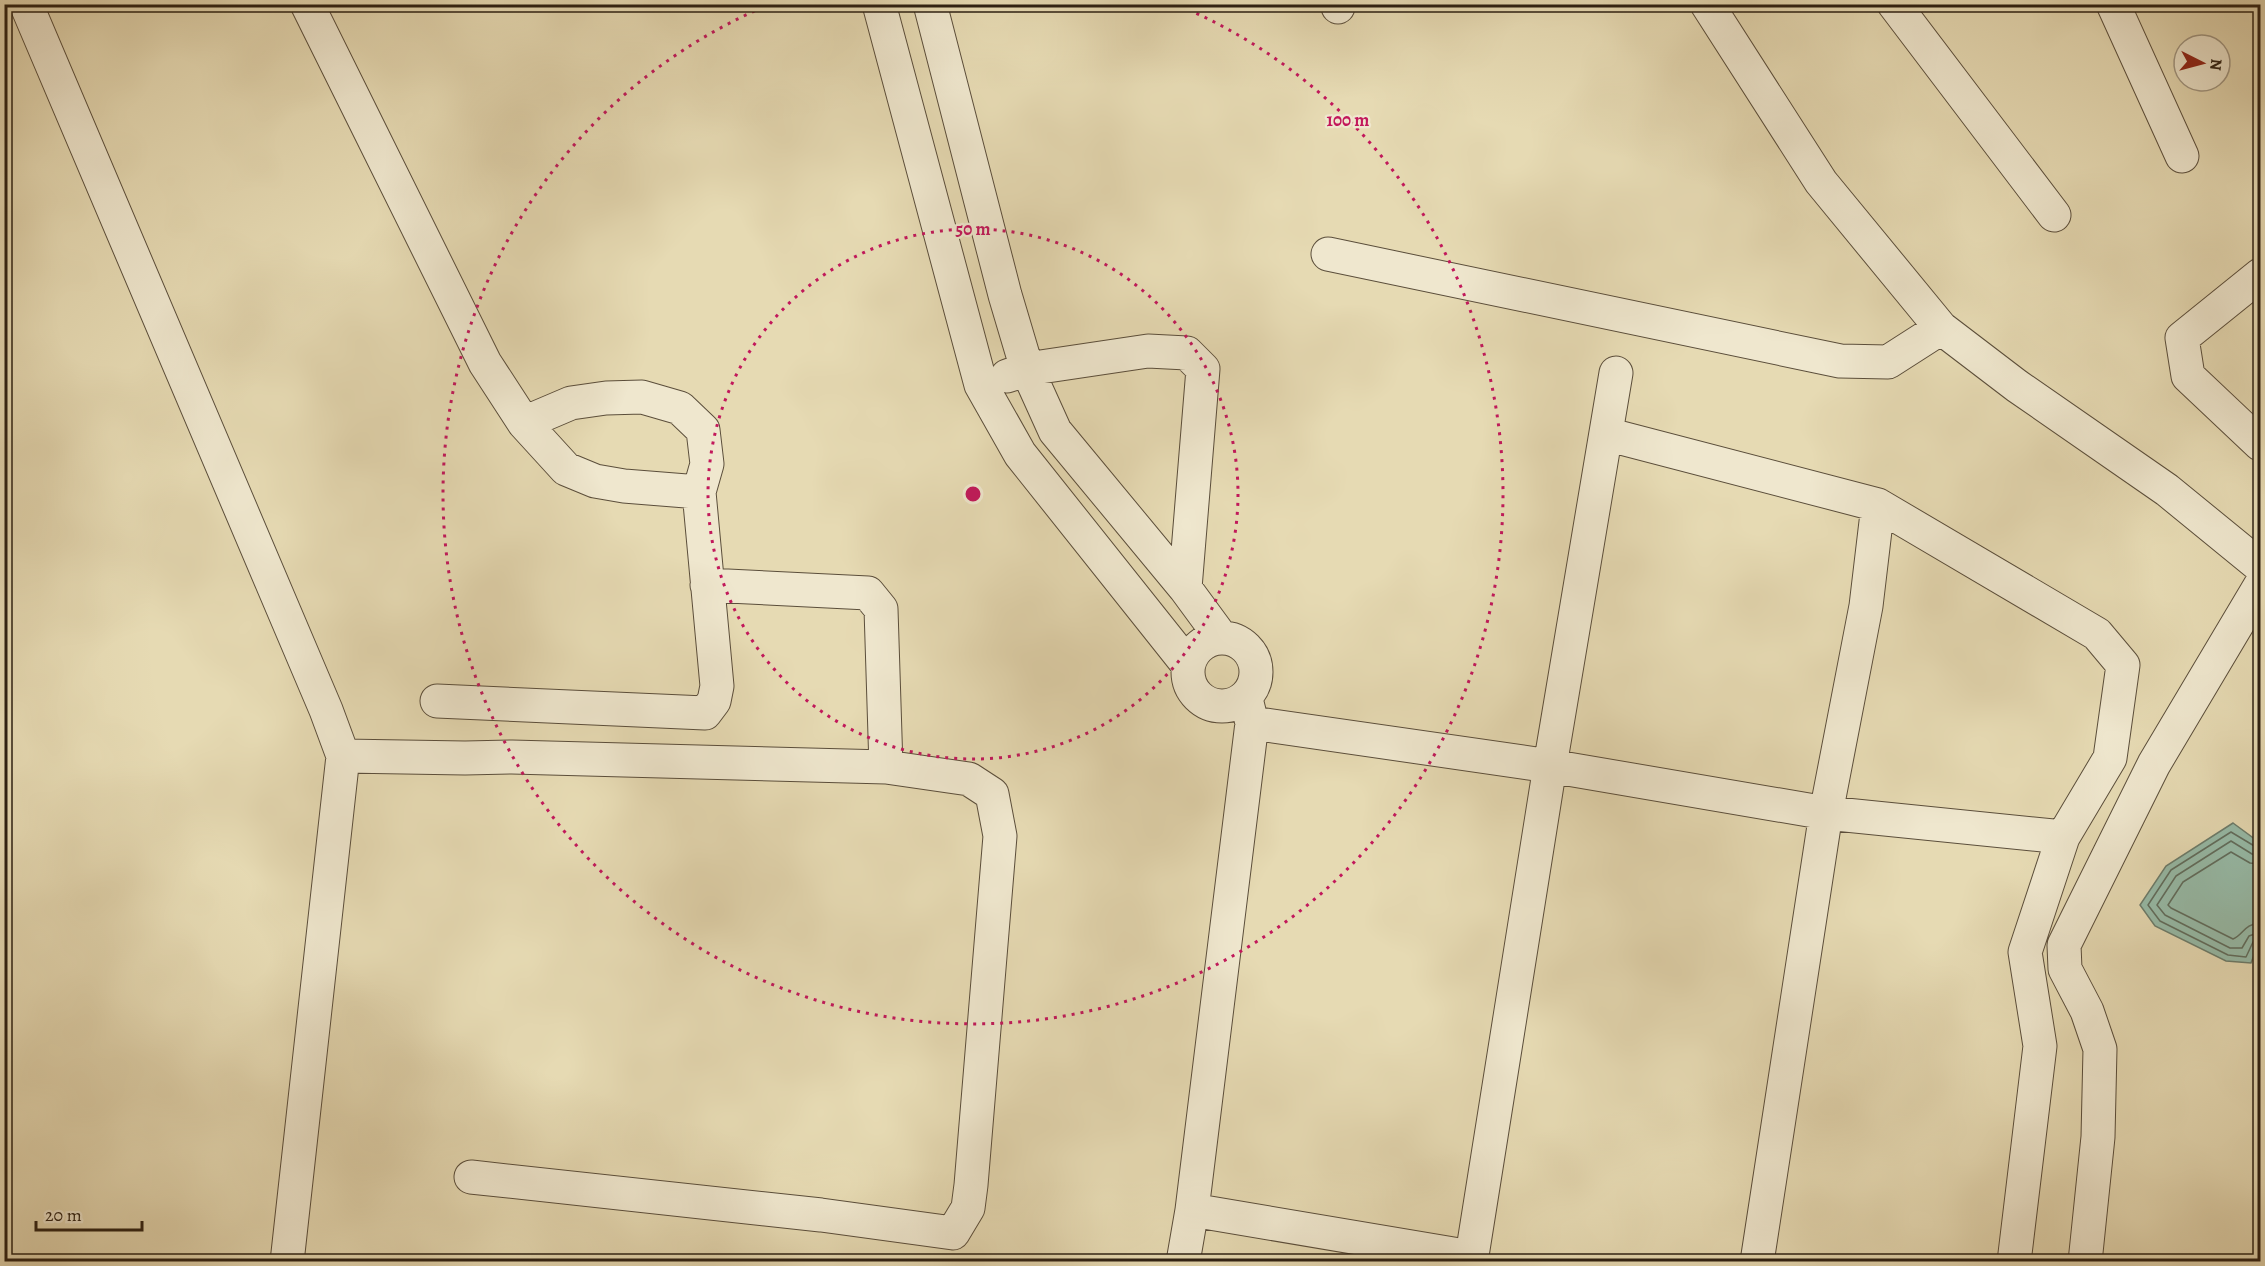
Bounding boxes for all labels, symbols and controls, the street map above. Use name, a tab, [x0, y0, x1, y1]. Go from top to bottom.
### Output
north arrow	[2172, 33, 2232, 93]
text: N	[2204, 58, 2227, 72]
text: 100 m	[1327, 108, 1369, 132]
text: 50 m	[956, 217, 990, 241]
centre of rings	[963, 484, 983, 504]
scale bar	[36, 1194, 142, 1232]
text: 20 m	[45, 1203, 82, 1227]

